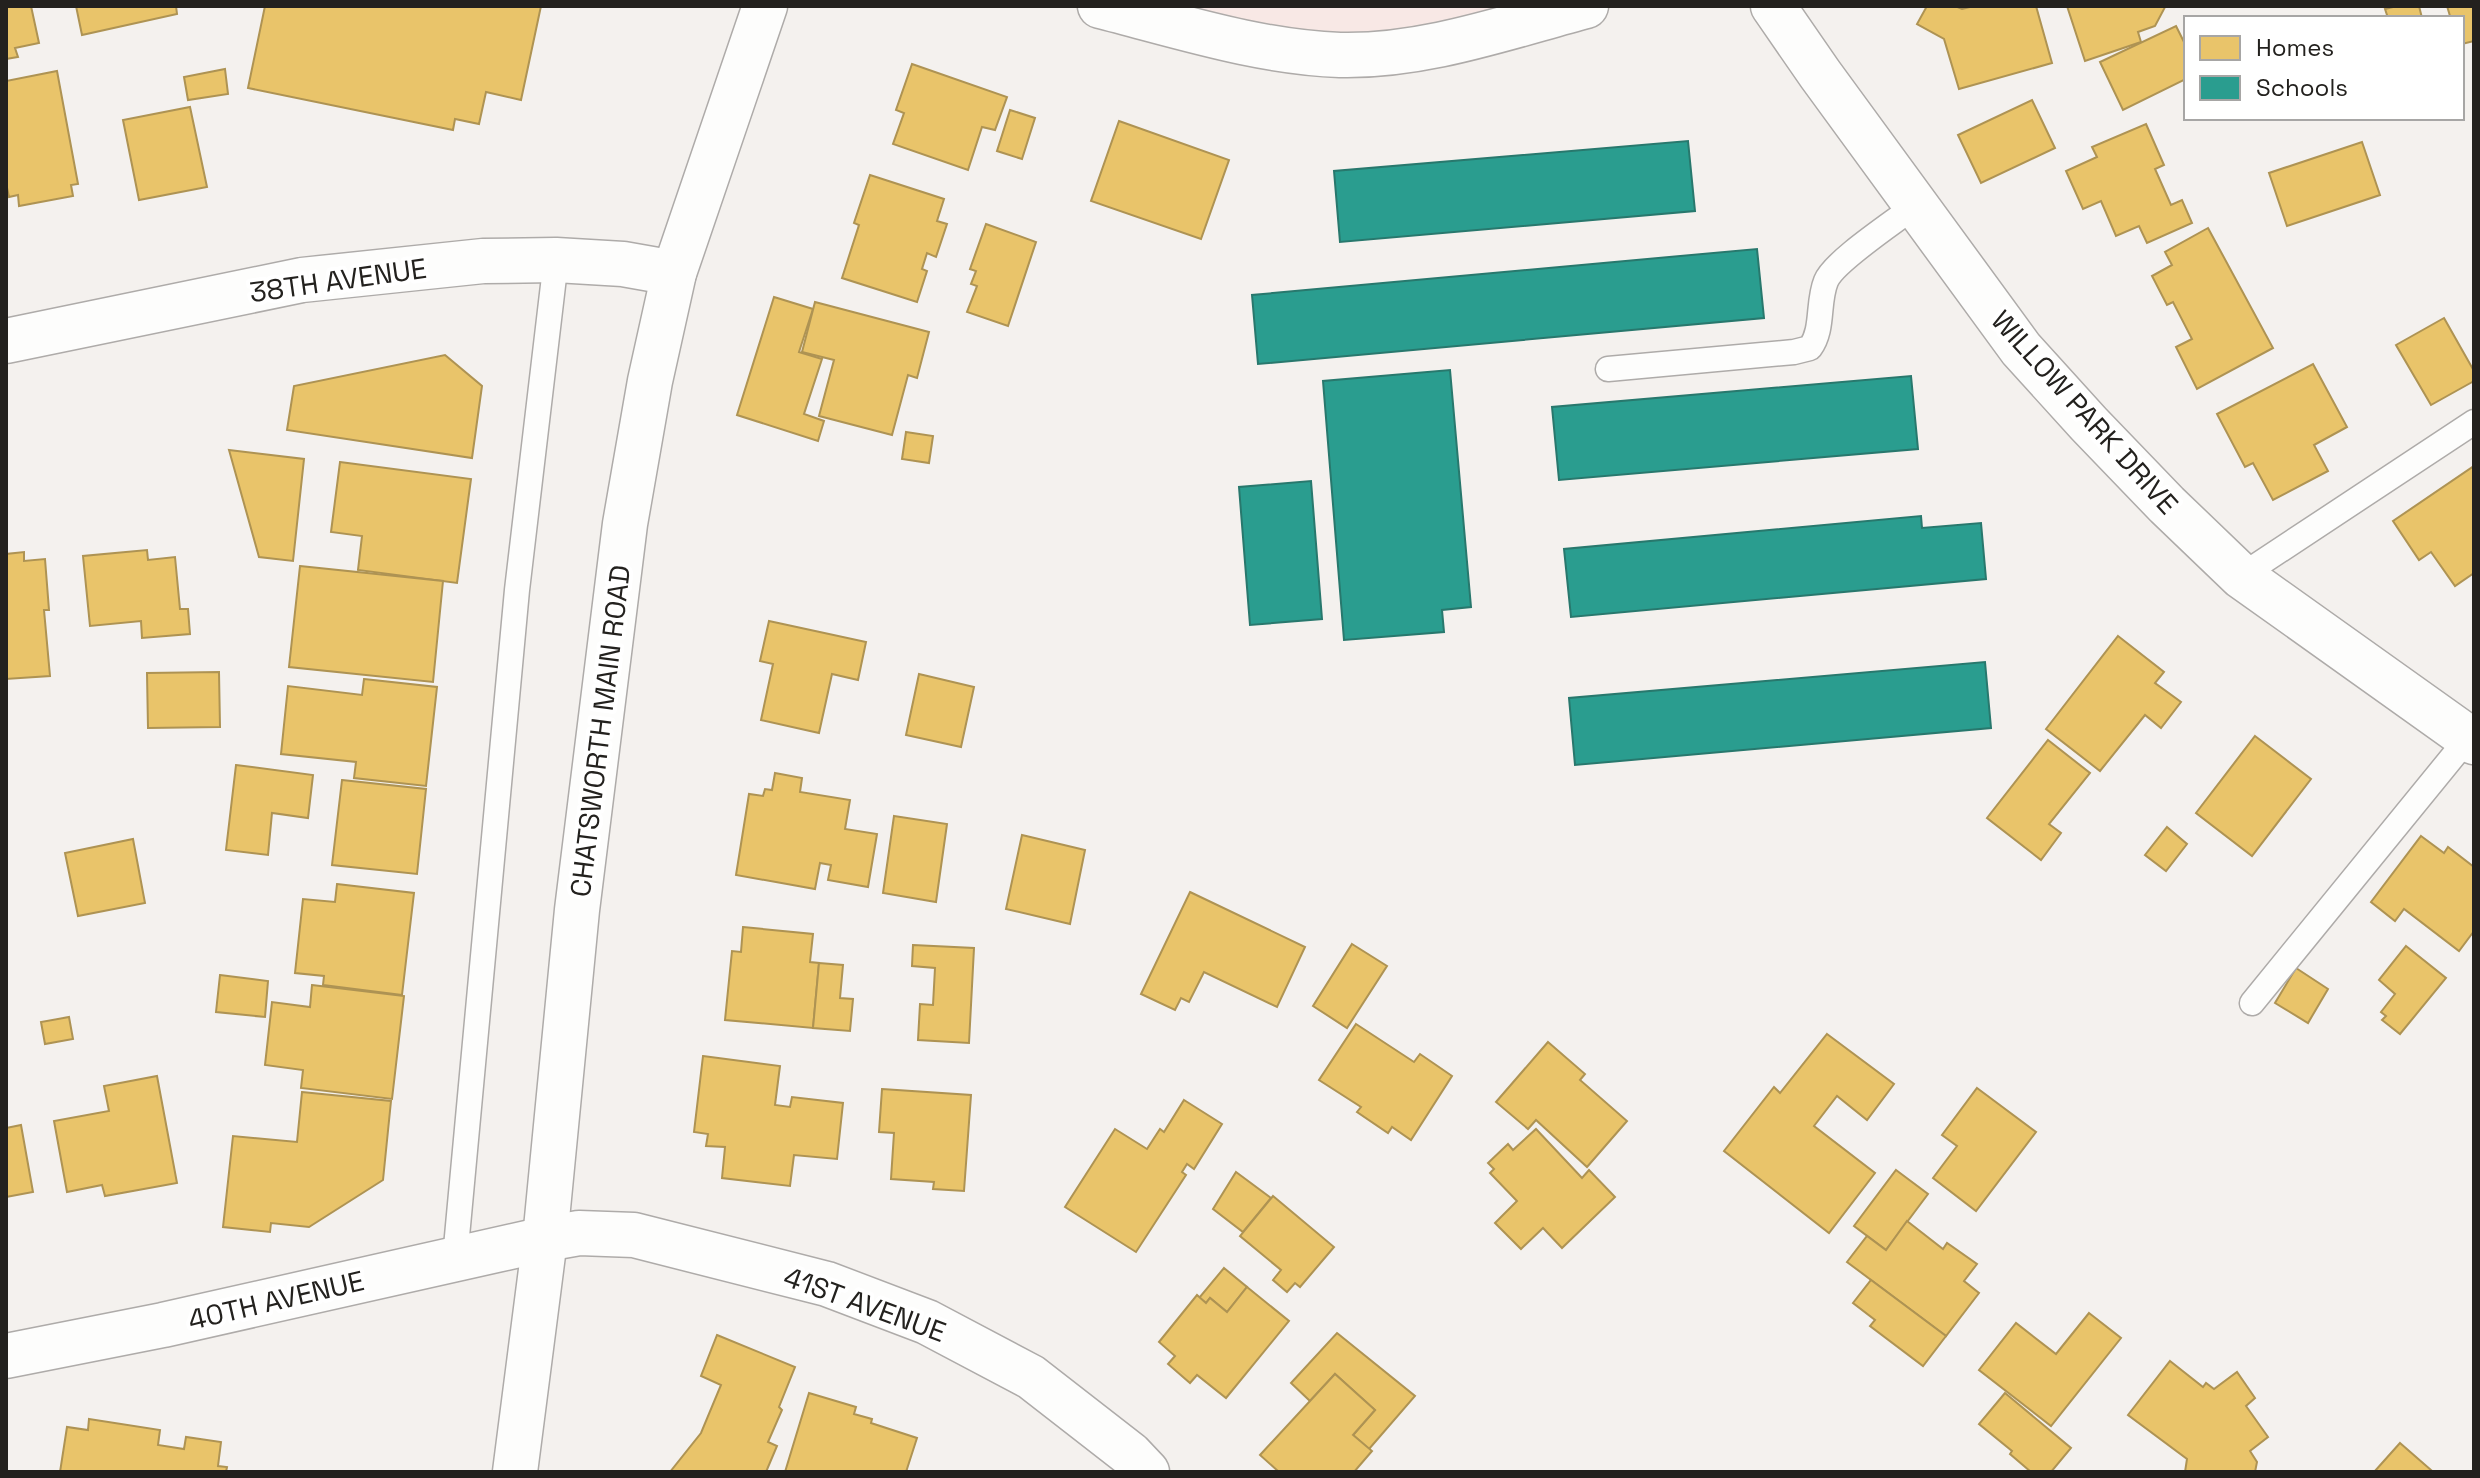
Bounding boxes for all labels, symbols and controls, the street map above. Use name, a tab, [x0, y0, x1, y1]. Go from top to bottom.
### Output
legend	[2184, 16, 2464, 120]
text: Homes	[2256, 32, 2334, 63]
text: Schools	[2256, 72, 2348, 103]
street label: 38TH AVENUE	[247, 250, 429, 310]
street label: WILLOW PARK DRIVE	[1984, 302, 2186, 522]
street label: CHATSWORTH MAIN ROAD	[562, 563, 638, 899]
street label: 41ST AVENUE	[779, 1258, 951, 1350]
street label: 40TH AVENUE	[185, 1262, 367, 1338]

